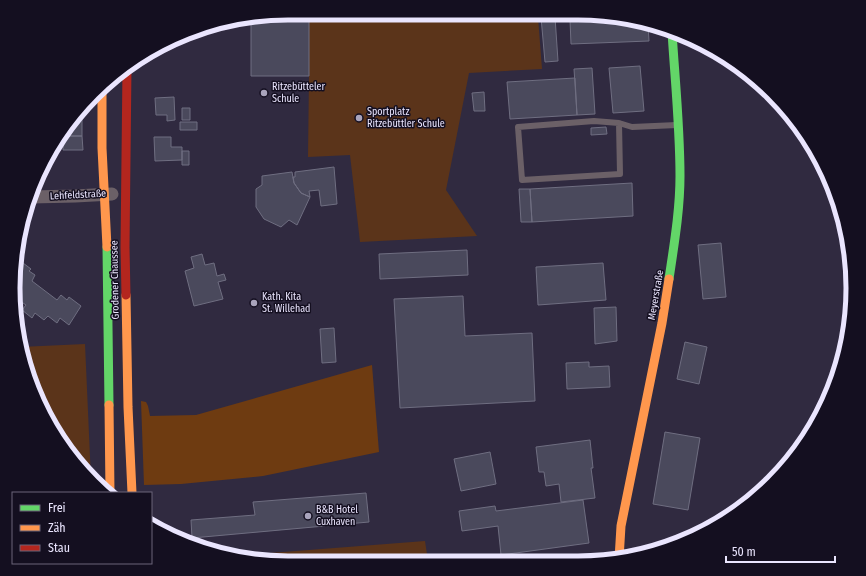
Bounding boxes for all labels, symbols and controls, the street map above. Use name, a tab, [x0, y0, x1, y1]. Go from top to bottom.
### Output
place label: Ritzebütteler Schule	[272, 81, 325, 105]
marker: Ritzebütteler Schule	[259, 88, 269, 98]
place label: Sportplatz Ritzebüttler Schule	[367, 106, 445, 130]
marker: Sportplatz Ritzebüttler Schule	[354, 113, 364, 123]
street label: Lehfeldstraße	[50, 188, 106, 202]
street label: Grodener Chaussee	[108, 240, 122, 320]
street label: Meyerstraße	[646, 269, 666, 321]
place label: Kath. Kita St. Willehad	[262, 291, 310, 315]
marker: Kath. Kita St. Willehad	[249, 298, 259, 308]
legend	[12, 492, 152, 564]
text: Frei	[48, 501, 66, 515]
place label: B&B Hotel Cuxhaven	[316, 504, 358, 528]
marker: B&B Hotel Cuxhaven	[303, 511, 313, 521]
text: Zäh	[48, 521, 66, 535]
scale bar	[726, 538, 835, 564]
text: Stau	[48, 541, 70, 555]
text: 50 m	[732, 545, 756, 559]

